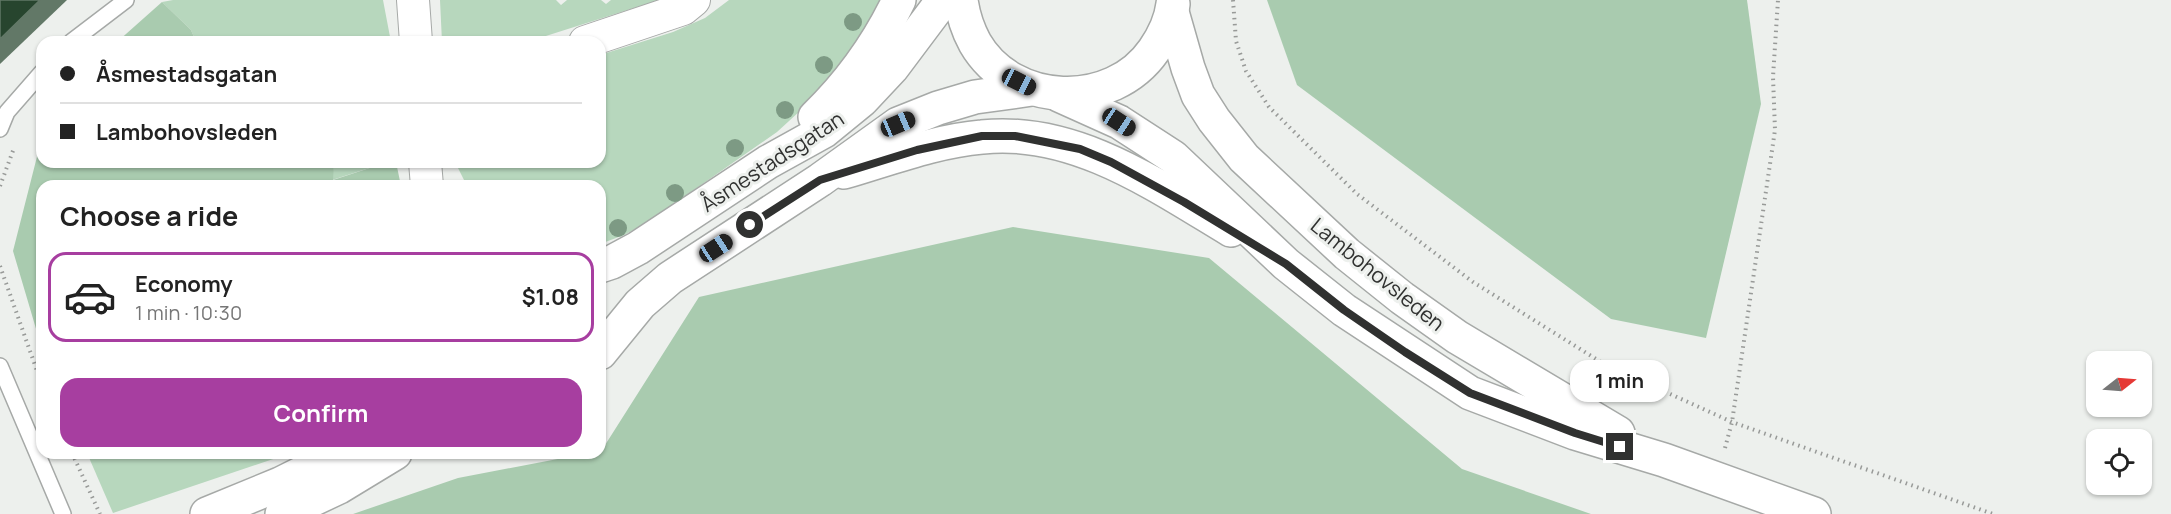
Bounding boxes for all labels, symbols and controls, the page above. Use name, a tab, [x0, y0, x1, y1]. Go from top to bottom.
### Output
text: Åsmestadsgatan	[96, 59, 277, 89]
car	[999, 66, 1039, 98]
street label: Åsmestadsgatan	[695, 104, 849, 218]
car	[1099, 105, 1139, 139]
car	[878, 109, 918, 139]
text: Lambohovsleden	[96, 117, 278, 147]
text: Choose a ride	[60, 197, 238, 234]
route start	[736, 211, 763, 238]
street label: Lambohovsleden	[1305, 211, 1451, 337]
car	[696, 231, 736, 265]
text: Economy	[135, 269, 233, 299]
icon: car	[63, 270, 117, 324]
text: $1.08	[522, 282, 579, 312]
text: 1 min · 10:30	[135, 299, 242, 326]
north arrow	[2086, 351, 2152, 417]
map controls	[2086, 351, 2152, 495]
callout: 1 min	[1570, 360, 1670, 402]
text: 1 min	[1595, 367, 1644, 394]
button: Confirm	[60, 378, 582, 447]
button: locate	[2086, 429, 2152, 495]
route end	[1606, 433, 1633, 460]

